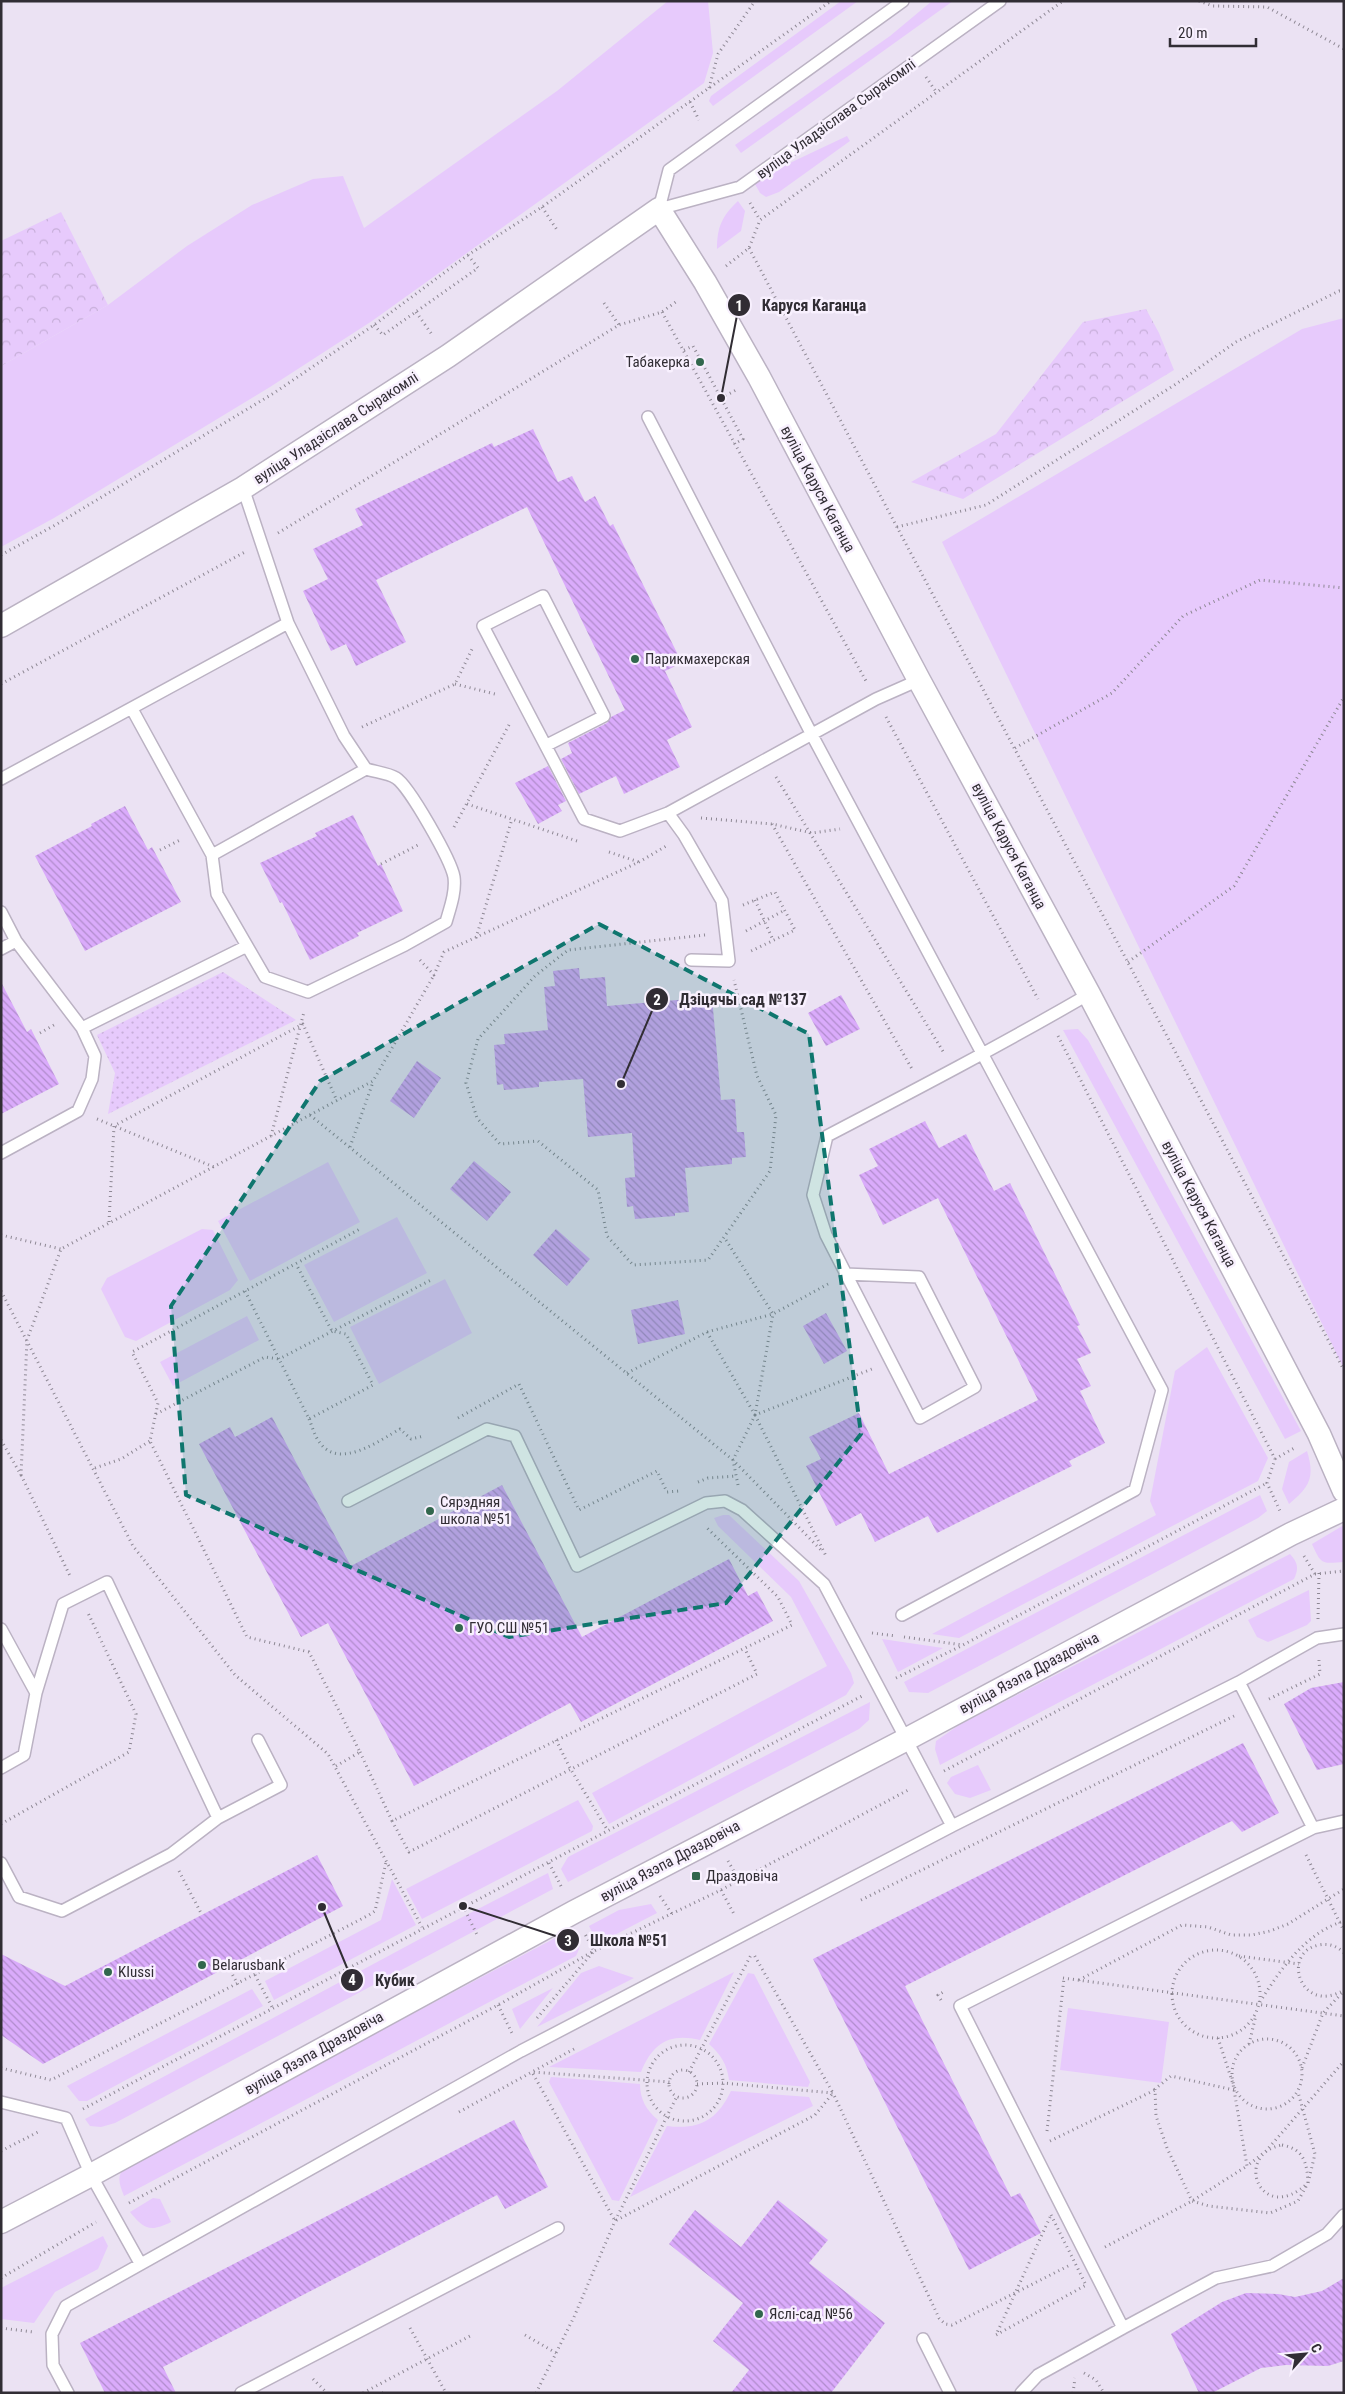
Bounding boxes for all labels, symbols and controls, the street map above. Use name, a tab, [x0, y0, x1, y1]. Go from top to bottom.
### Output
scale bar	[1170, 15, 1256, 47]
text: 20 m	[1178, 24, 1208, 42]
street label: вуліца Уладзіслава Сыракомлі	[753, 55, 919, 183]
callout: Каруся Каганца	[727, 290, 876, 321]
text: Каруся Каганца	[762, 296, 867, 315]
text: 1	[735, 297, 743, 315]
place label: Табакерка	[625, 353, 690, 371]
marker: Табакерка	[694, 356, 706, 368]
street label: вуліца Уладзіслава Сыракомлі	[250, 368, 422, 488]
street label: вуліца Каруся Каганца	[777, 423, 859, 555]
place label: Парикмахерская	[645, 650, 750, 668]
marker: Парикмахерская	[629, 653, 641, 665]
street label: вуліца Каруся Каганца	[968, 780, 1050, 912]
callout: Дзіцячы сад №137	[645, 984, 817, 1015]
text: Дзіцячы сад №137	[679, 990, 807, 1009]
text: 2	[653, 991, 661, 1009]
street label: вуліца Каруся Каганца	[1158, 1138, 1240, 1270]
place label: Сярэдняя школа №51	[440, 1493, 511, 1528]
marker: Сярэдняя школа №51	[424, 1505, 436, 1517]
place label: ГУО СШ №51	[469, 1619, 549, 1637]
marker: ГУО СШ №51	[453, 1622, 465, 1634]
street label: вуліца Язэпа Драздовіча	[956, 1629, 1102, 1717]
street label: вуліца Язэпа Драздовіча	[597, 1817, 743, 1905]
place label: Драздовіча	[706, 1867, 778, 1885]
marker: Драздовіча	[690, 1870, 702, 1882]
callout: Школа №51	[555, 1925, 678, 1956]
text: Школа №51	[590, 1931, 668, 1950]
text: 3	[564, 1932, 572, 1950]
place label: Belarusbank	[212, 1956, 285, 1974]
marker: Belarusbank	[196, 1959, 208, 1971]
place label: KIussi	[118, 1963, 154, 1981]
callout: Кубик	[340, 1964, 425, 1995]
marker: KIussi	[102, 1966, 114, 1978]
text: 4	[348, 1971, 356, 1989]
text: Кубик	[375, 1971, 415, 1990]
street label: вуліца Язэпа Драздовіча	[242, 2007, 386, 2099]
place label: Яслі-сад №56	[769, 2305, 853, 2323]
marker: Яслі-сад №56	[753, 2308, 765, 2320]
north arrow	[1280, 2329, 1330, 2379]
text: С	[1308, 2341, 1326, 2355]

